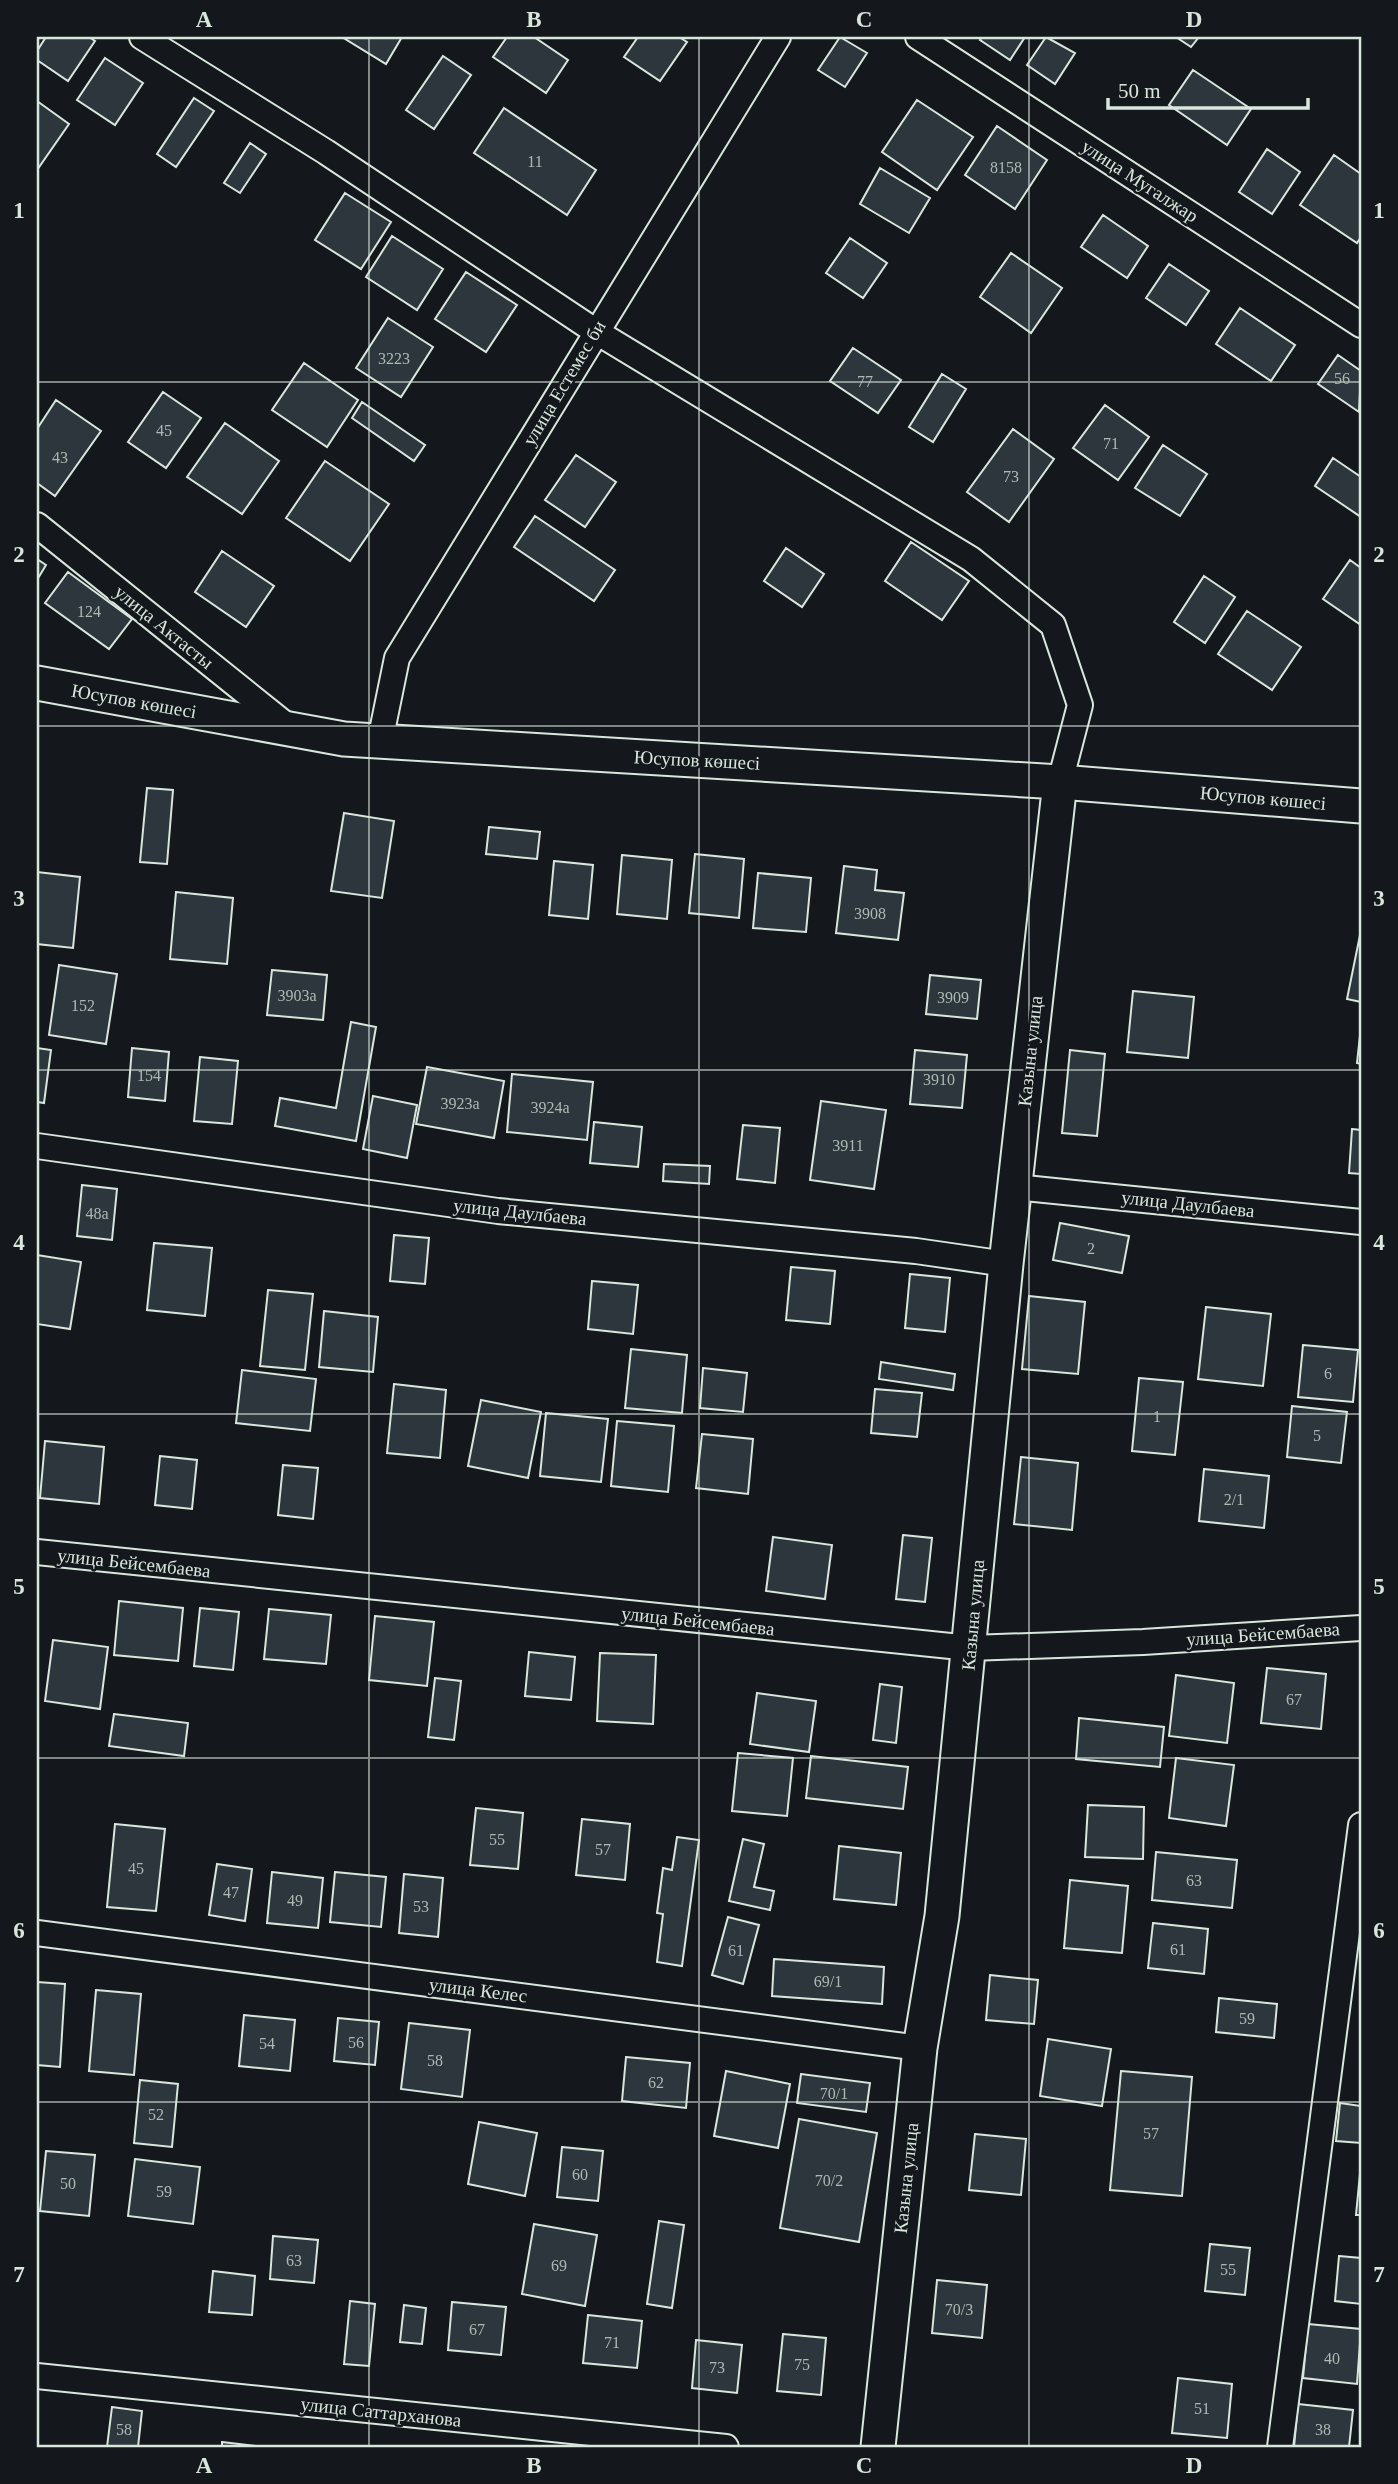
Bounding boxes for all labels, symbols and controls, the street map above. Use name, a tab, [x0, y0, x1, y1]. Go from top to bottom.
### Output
text: A	[196, 7, 213, 32]
text: B	[526, 7, 542, 32]
text: C	[856, 7, 872, 32]
text: D	[1186, 7, 1202, 32]
scale bar	[1108, 66, 1307, 110]
text: 50 m	[1118, 79, 1161, 103]
street label: улица Мугалжар	[1078, 136, 1202, 226]
house number: 11	[527, 153, 543, 170]
house number: 8158	[990, 159, 1022, 176]
text: 1	[13, 198, 25, 223]
text: 1	[1373, 198, 1385, 223]
street label: улица Естемес би	[518, 317, 610, 449]
house number: 3223	[378, 350, 410, 367]
house number: 56	[1334, 370, 1350, 387]
house number: 77	[857, 373, 873, 390]
house number: 45	[156, 422, 172, 439]
house number: 71	[1103, 435, 1119, 452]
house number: 43	[52, 449, 68, 466]
house number: 73	[1003, 468, 1019, 485]
text: 2	[13, 542, 25, 567]
text: 2	[1373, 542, 1385, 567]
street label: улица Актасты	[110, 581, 218, 673]
house number: 124	[77, 603, 101, 620]
street label: Юсупов көшесі	[70, 680, 198, 722]
street label: Юсупов көшесі	[633, 746, 761, 774]
street label: Юсупов көшесі	[1199, 782, 1327, 814]
text: 3	[13, 886, 25, 911]
text: 3	[1373, 886, 1385, 911]
house number: 3908	[854, 905, 886, 922]
house number: 3903а	[277, 987, 317, 1004]
house number: 3909	[937, 989, 969, 1006]
street label: Казына улица	[1014, 994, 1046, 1107]
house number: 152	[71, 997, 95, 1014]
house number: 154	[137, 1067, 161, 1084]
house number: 3910	[923, 1071, 955, 1088]
house number: 3923а	[440, 1095, 480, 1112]
house number: 3924а	[530, 1099, 570, 1116]
house number: 3911	[832, 1137, 864, 1154]
street label: улица Даулбаева	[1120, 1187, 1256, 1222]
street label: улица Даулбаева	[452, 1195, 588, 1230]
house number: 48а	[85, 1205, 109, 1222]
text: 4	[13, 1230, 25, 1255]
text: 4	[1373, 1230, 1385, 1255]
house number: 2	[1087, 1240, 1095, 1257]
house number: 6	[1324, 1365, 1332, 1382]
house number: 1	[1153, 1408, 1161, 1425]
house number: 5	[1313, 1427, 1321, 1444]
house number: 2/1	[1224, 1491, 1244, 1508]
street label: улица Бейсембаева	[56, 1545, 212, 1582]
street label: Казына улица	[958, 1558, 988, 1671]
text: 5	[13, 1574, 25, 1599]
text: 5	[1373, 1574, 1385, 1599]
street label: улица Бейсембаева	[620, 1603, 776, 1640]
street label: улица Бейсембаева	[1185, 1618, 1341, 1650]
house number: 67	[1286, 1691, 1302, 1708]
house number: 55	[489, 1831, 505, 1848]
house number: 57	[595, 1841, 611, 1858]
house number: 45	[128, 1860, 144, 1877]
house number: 63	[1186, 1872, 1202, 1889]
house number: 47	[223, 1884, 239, 1901]
house number: 49	[287, 1892, 303, 1909]
house number: 53	[413, 1898, 429, 1915]
text: 6	[13, 1918, 25, 1943]
text: 6	[1373, 1918, 1385, 1943]
house number: 61	[1170, 1941, 1186, 1958]
house number: 61	[728, 1942, 744, 1959]
house number: 69/1	[814, 1973, 842, 1990]
street label: улица Келес	[428, 1974, 528, 2006]
house number: 59	[1239, 2010, 1255, 2027]
house number: 56	[348, 2034, 364, 2051]
house number: 54	[259, 2035, 275, 2052]
house number: 58	[427, 2052, 443, 2069]
house number: 62	[648, 2074, 664, 2091]
house number: 70/1	[820, 2085, 848, 2102]
house number: 52	[148, 2106, 164, 2123]
street label: Казына улица	[890, 2121, 922, 2234]
house number: 57	[1143, 2125, 1159, 2142]
house number: 60	[572, 2166, 588, 2183]
house number: 70/2	[815, 2172, 843, 2189]
house number: 50	[60, 2175, 76, 2192]
house number: 59	[156, 2183, 172, 2200]
house number: 63	[286, 2252, 302, 2269]
house number: 69	[551, 2257, 567, 2274]
house number: 55	[1220, 2261, 1236, 2278]
text: 7	[13, 2262, 25, 2287]
text: 7	[1373, 2262, 1385, 2287]
house number: 70/3	[945, 2301, 973, 2318]
house number: 67	[469, 2321, 485, 2338]
house number: 71	[604, 2334, 620, 2351]
house number: 40	[1324, 2350, 1340, 2367]
house number: 75	[794, 2356, 810, 2373]
house number: 73	[709, 2359, 725, 2376]
street label: улица Саттарханова	[300, 2393, 463, 2431]
house number: 51	[1194, 2400, 1210, 2417]
house number: 58	[116, 2421, 132, 2438]
house number: 38	[1315, 2421, 1331, 2438]
text: A	[196, 2453, 213, 2478]
text: B	[526, 2453, 542, 2478]
text: C	[856, 2453, 872, 2478]
text: D	[1186, 2453, 1202, 2478]

